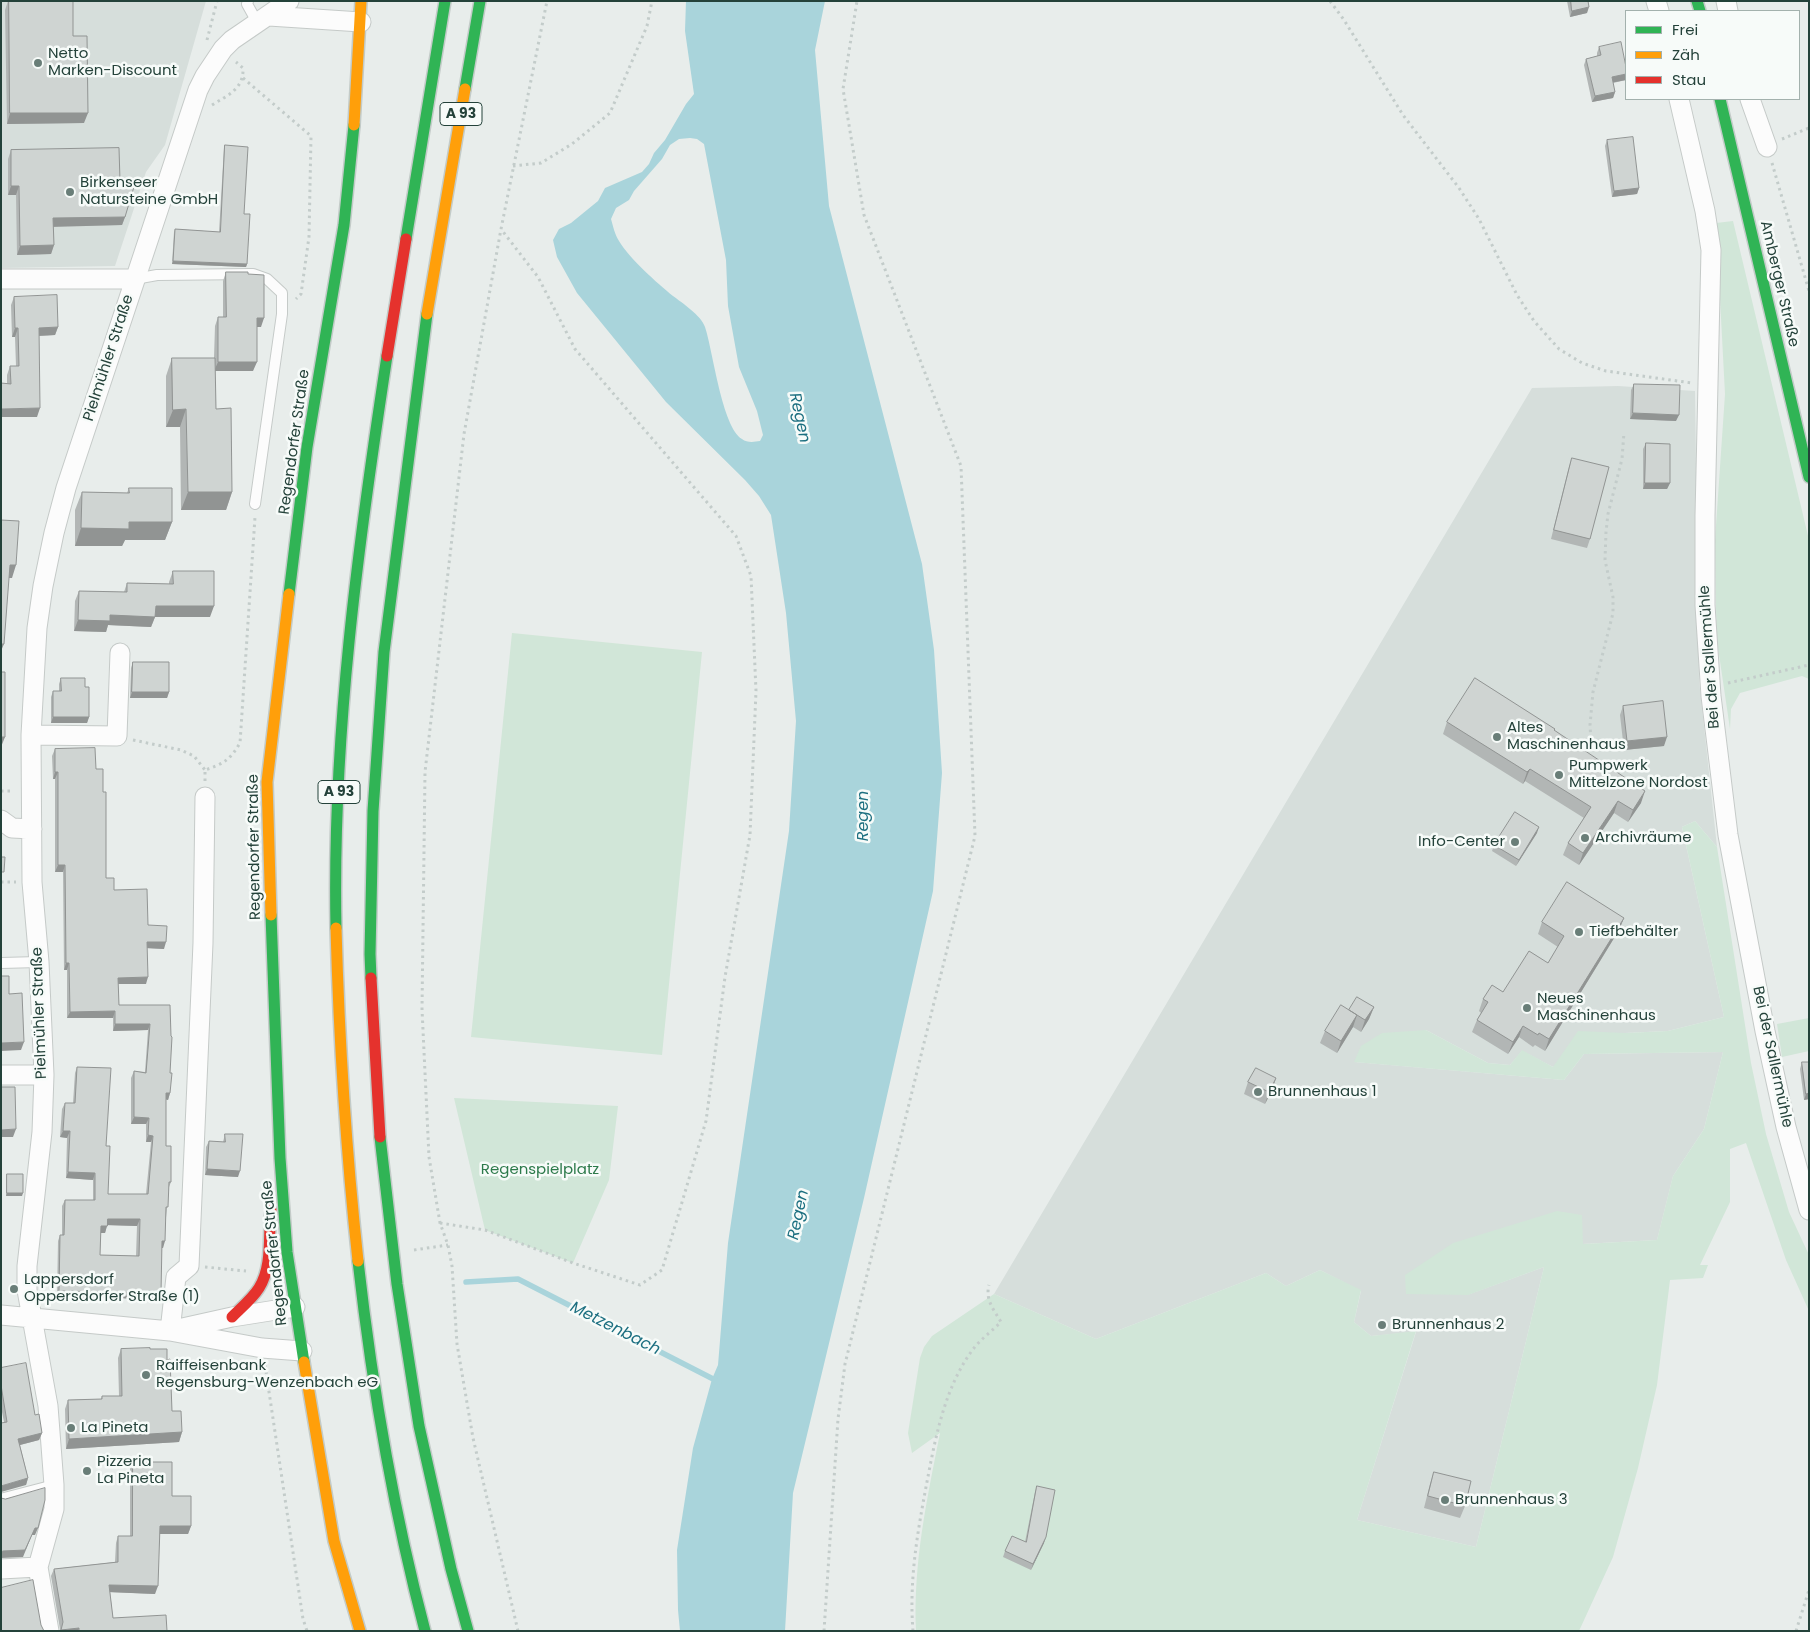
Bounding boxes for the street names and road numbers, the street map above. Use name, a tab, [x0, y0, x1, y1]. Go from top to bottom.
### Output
road number: A 93	[440, 102, 482, 126]
street label: Amberger Straße	[1756, 219, 1802, 349]
street label: Pielmühler Straße	[80, 292, 138, 424]
street label: Regendorfer Straße	[276, 368, 314, 516]
street label: Bei der Sallermühle	[1696, 585, 1724, 729]
street label: Regendorfer Straße	[245, 774, 265, 920]
road number: A 93	[318, 780, 360, 804]
street label: Pielmühler Straße	[29, 947, 51, 1079]
street label: Bei der Sallermühle	[1748, 985, 1796, 1129]
street label: Regendorfer Straße	[258, 1179, 292, 1327]

